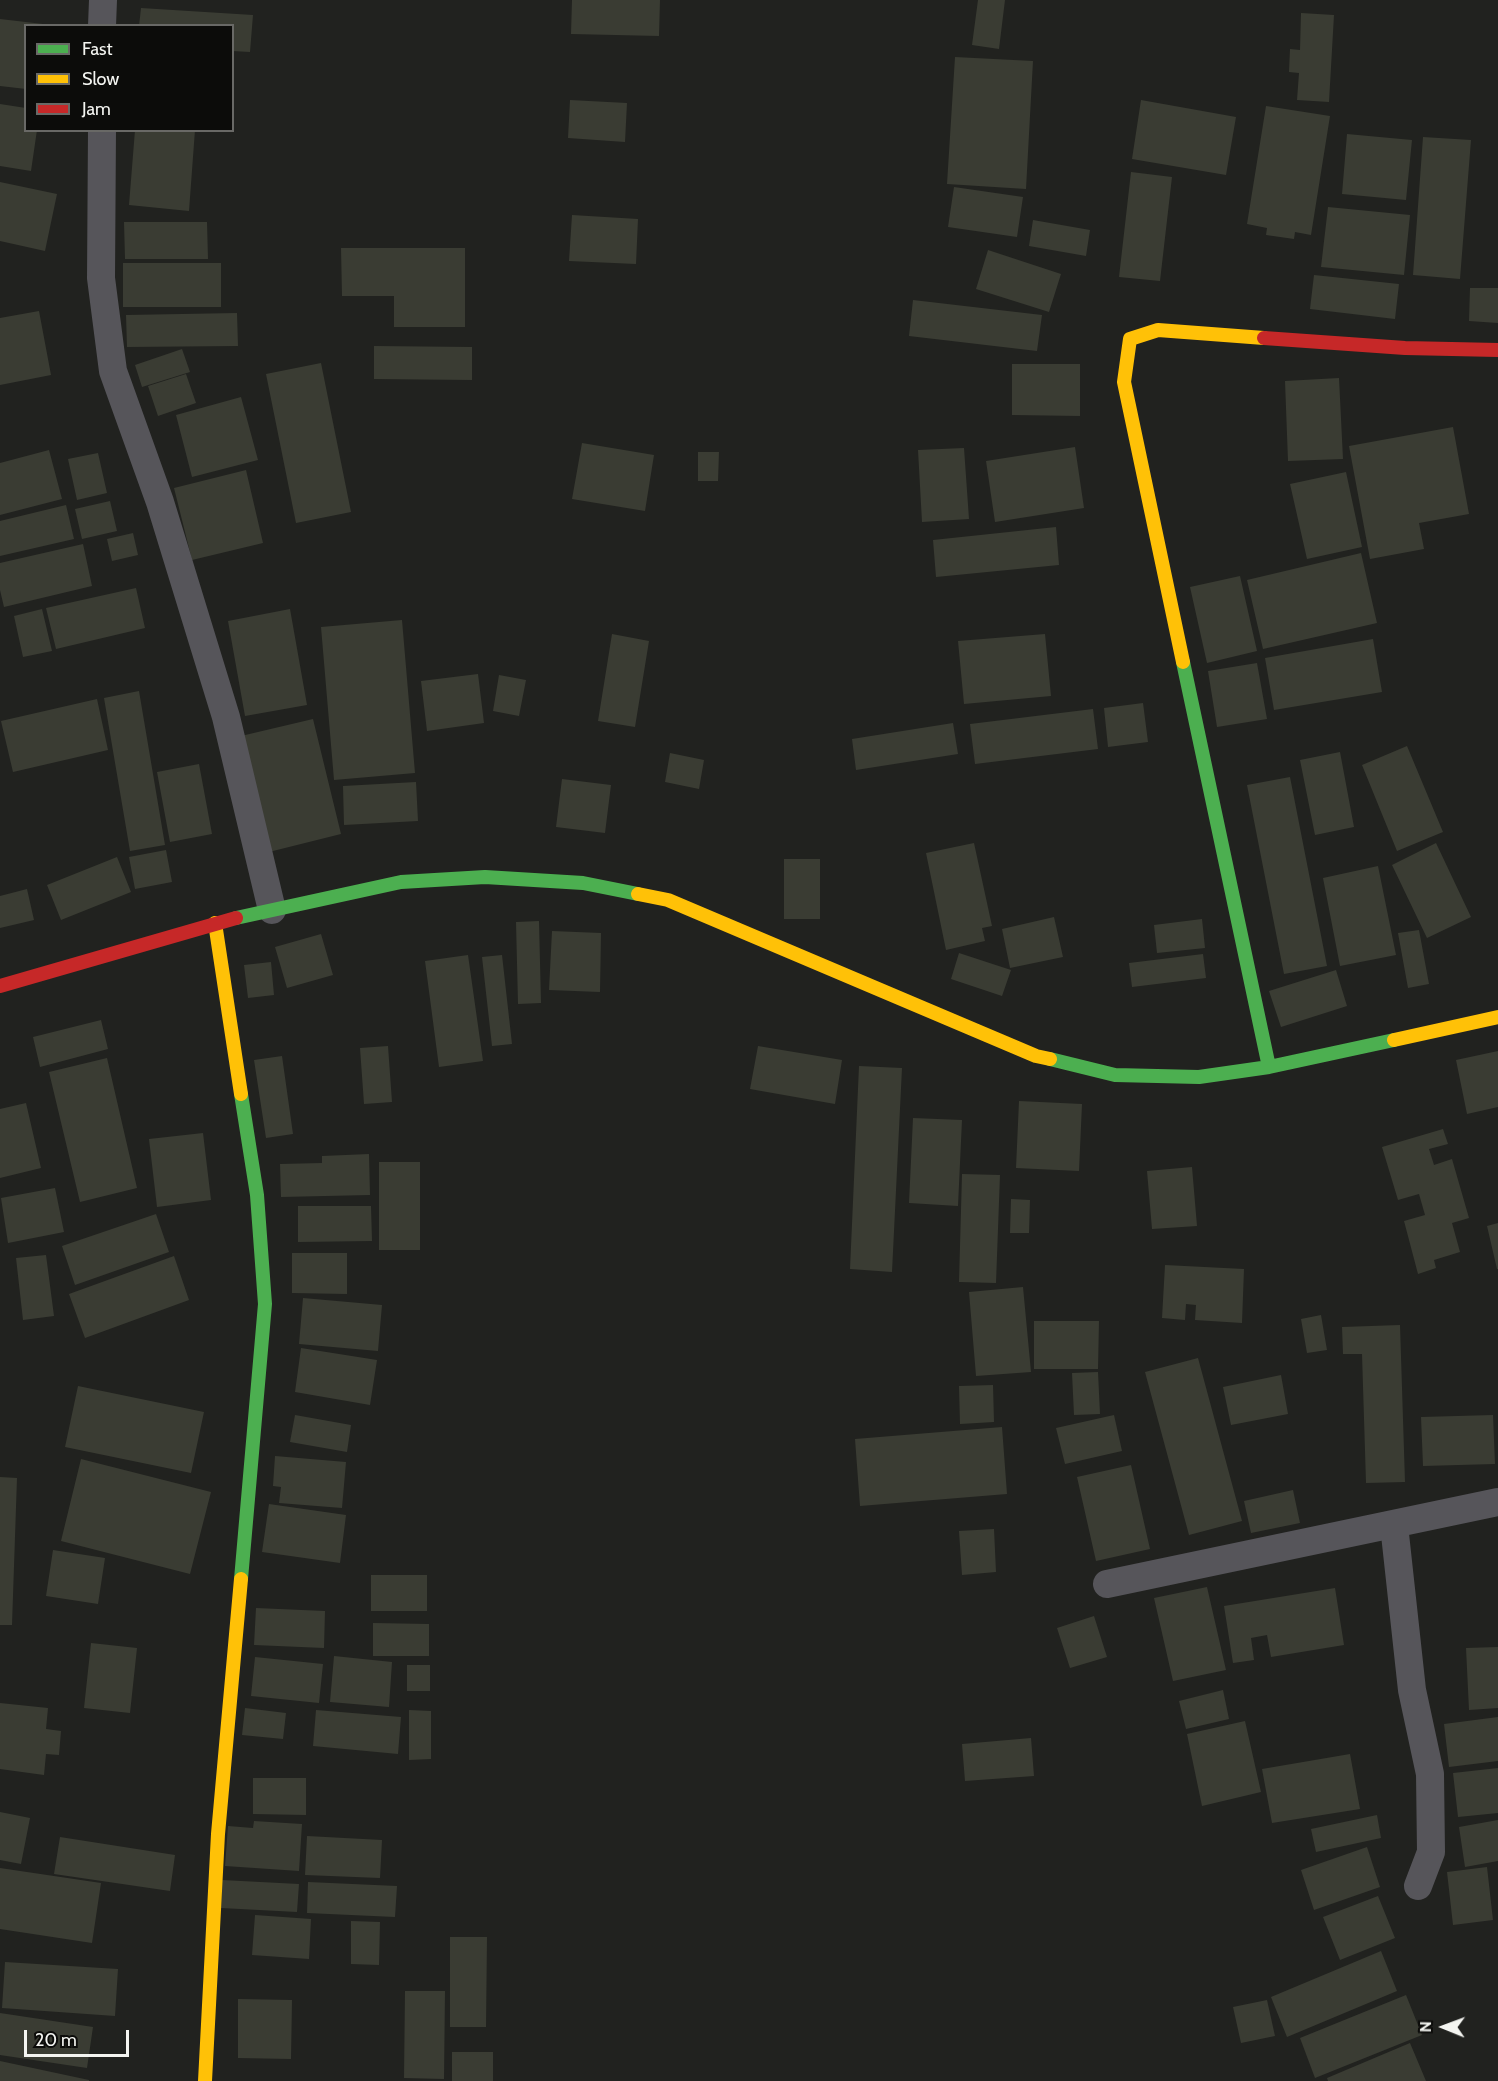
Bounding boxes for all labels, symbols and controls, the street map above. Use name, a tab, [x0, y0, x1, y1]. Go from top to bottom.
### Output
legend	[24, 24, 234, 132]
text: Fast	[82, 38, 113, 60]
text: Slow	[82, 68, 119, 90]
text: Jam	[82, 98, 111, 120]
north arrow	[1414, 1997, 1474, 2057]
scale bar	[27, 2018, 132, 2056]
text: N	[1416, 2021, 1435, 2032]
text: 20 m	[35, 2029, 77, 2051]

